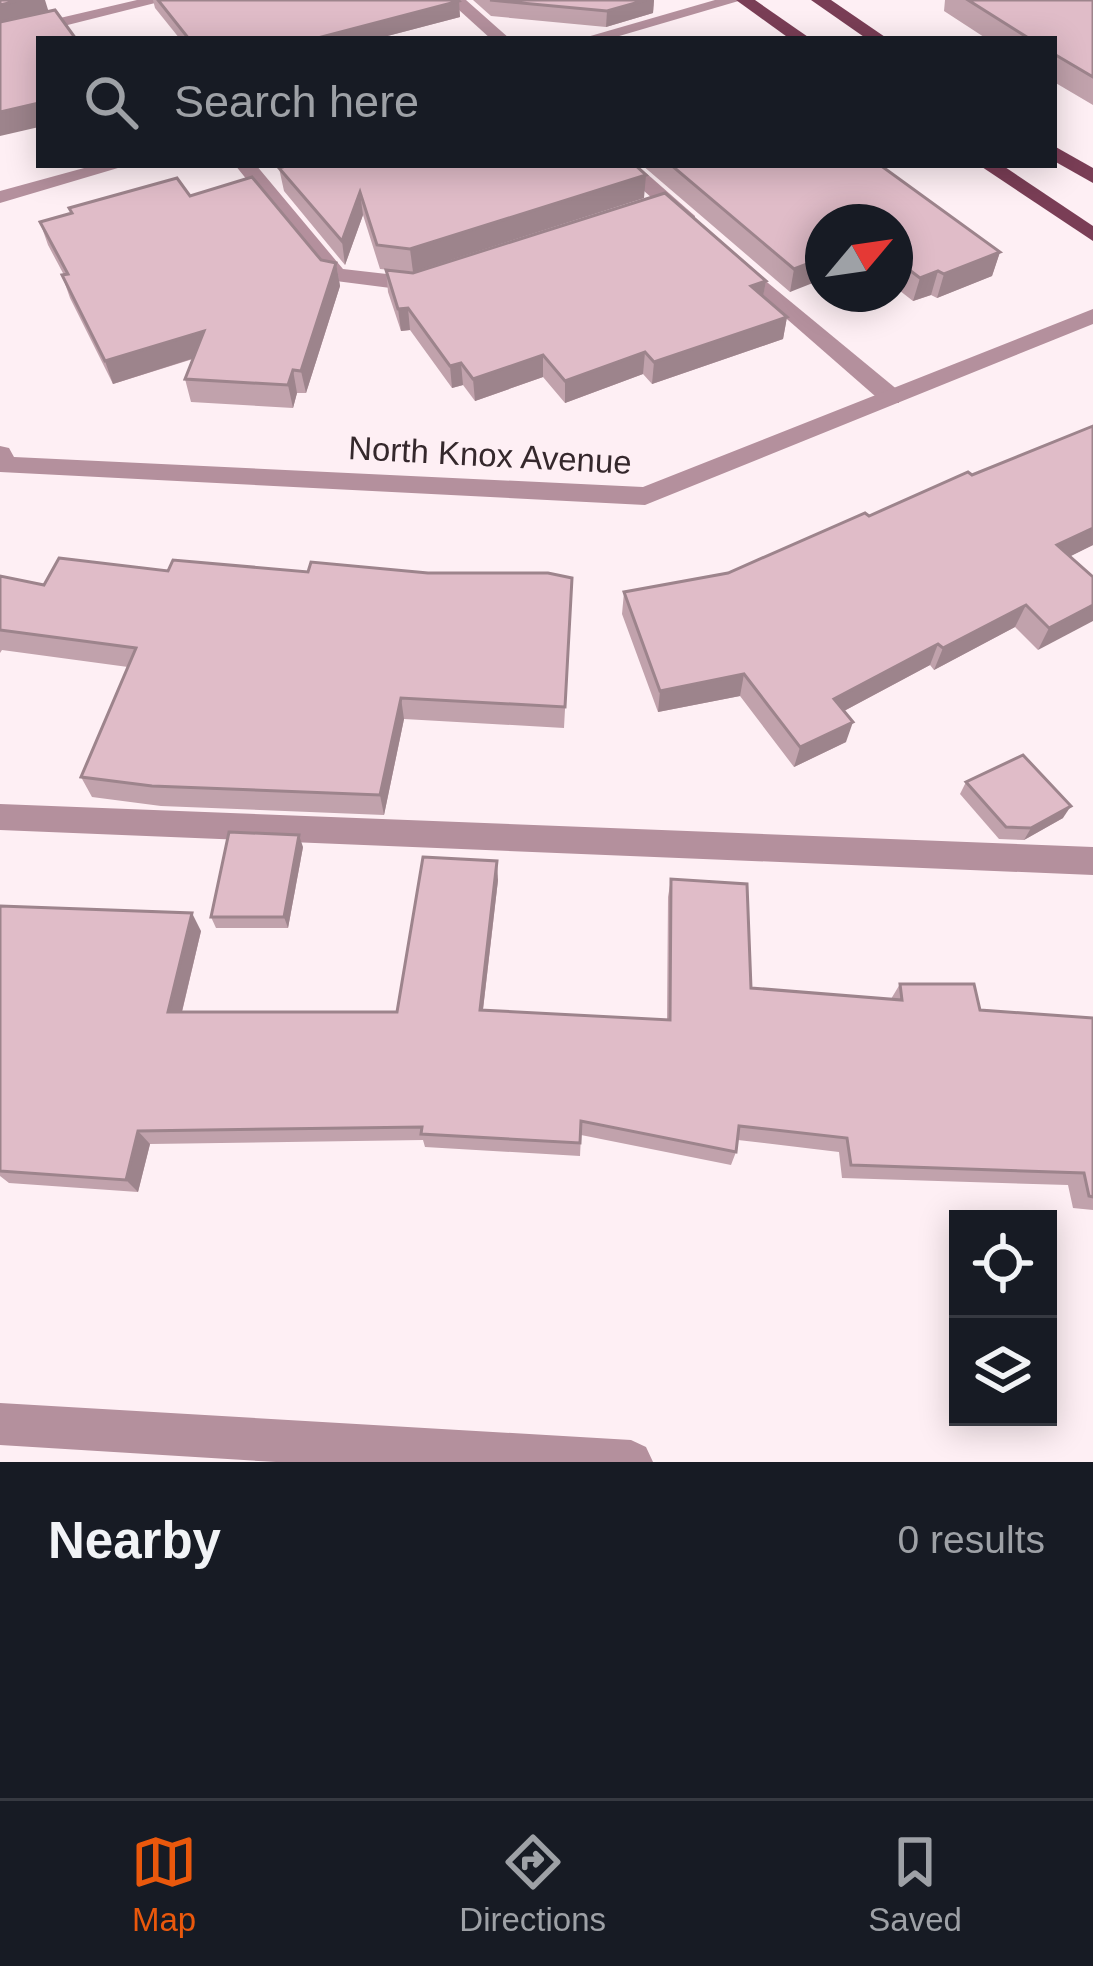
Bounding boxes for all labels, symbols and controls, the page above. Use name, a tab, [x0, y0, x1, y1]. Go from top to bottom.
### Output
search box	[36, 36, 1057, 168]
icon: search	[78, 69, 144, 135]
text: Search here	[174, 76, 419, 127]
north arrow	[805, 204, 913, 312]
street label: North Knox Avenue	[347, 429, 633, 481]
map controls	[949, 1210, 1057, 1426]
button: locate	[949, 1210, 1057, 1318]
button: layers	[949, 1318, 1057, 1426]
text: Nearby	[48, 1512, 221, 1569]
text: 0 results	[898, 1518, 1045, 1561]
tab: Map	[131, 1829, 197, 1939]
tab: Directions	[459, 1829, 606, 1939]
tab: Saved	[868, 1829, 962, 1939]

